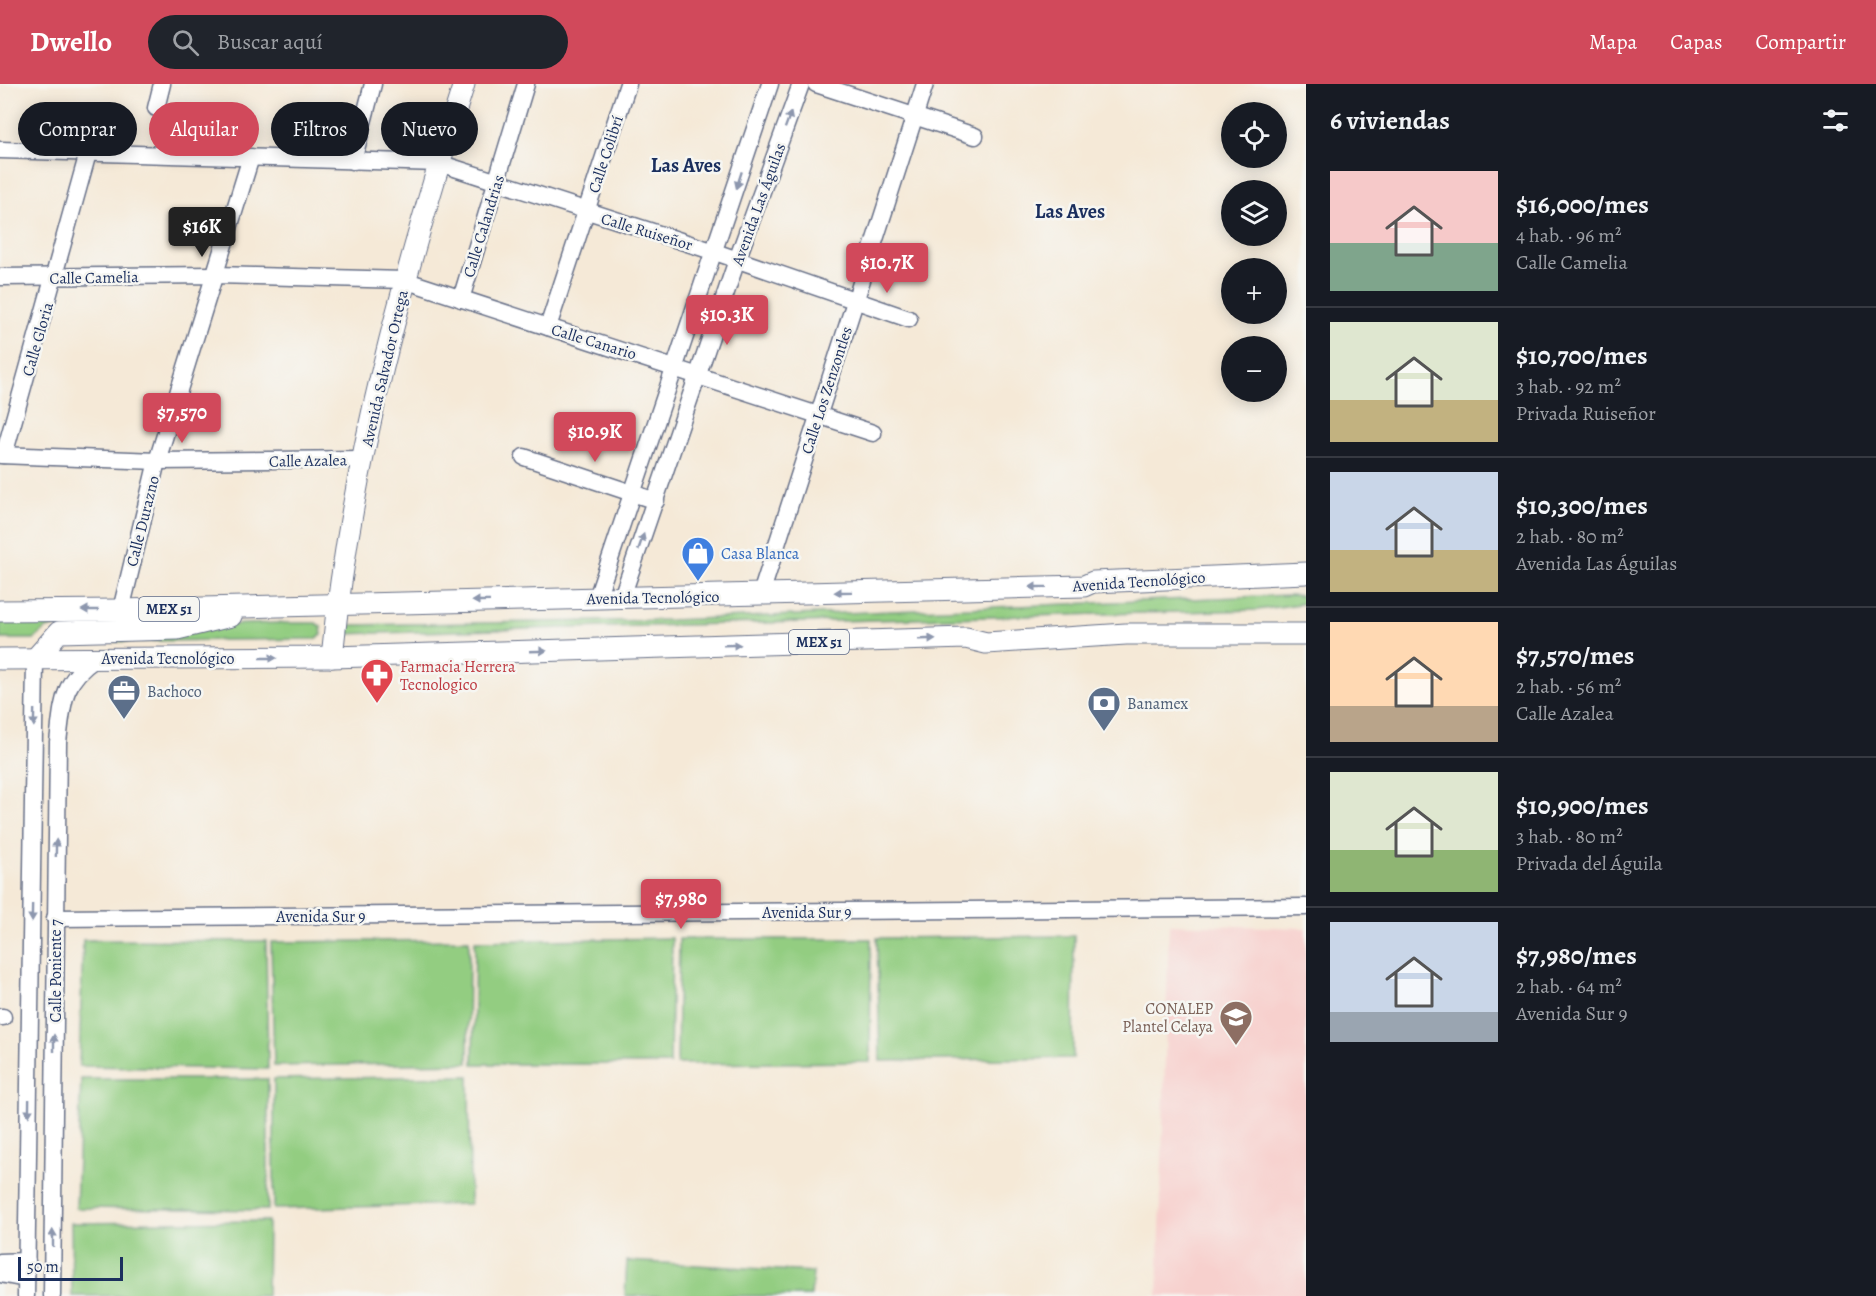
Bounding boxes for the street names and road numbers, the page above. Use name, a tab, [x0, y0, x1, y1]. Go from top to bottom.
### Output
street label: Calle Colibrí	[583, 113, 629, 196]
street label: Avenida Las Águilas	[726, 140, 791, 270]
street label: Calle Calandrias	[458, 172, 510, 280]
street label: Calle Ruiseñor	[598, 208, 695, 256]
street label: Calle Camelia	[49, 266, 139, 290]
street label: Avenida Salvador Ortega	[356, 287, 414, 450]
street label: Calle Gloria	[17, 299, 59, 379]
street label: Calle Canario	[548, 319, 639, 365]
street label: Calle Los Zenzontles	[796, 324, 858, 457]
street label: Calle Azalea	[269, 449, 348, 473]
street label: Calle Durazno	[121, 473, 165, 569]
street label: Avenida Tecnológico	[1071, 566, 1206, 598]
street label: Avenida Tecnológico	[585, 586, 720, 610]
road number: MEX 51	[139, 597, 199, 621]
road number: MEX 51	[789, 630, 849, 654]
street label: Avenida Tecnológico	[101, 648, 234, 670]
street label: Avenida Sur 9	[761, 902, 852, 924]
street label: Avenida Sur 9	[275, 906, 366, 928]
street label: Calle Poniente 7	[45, 919, 67, 1023]

